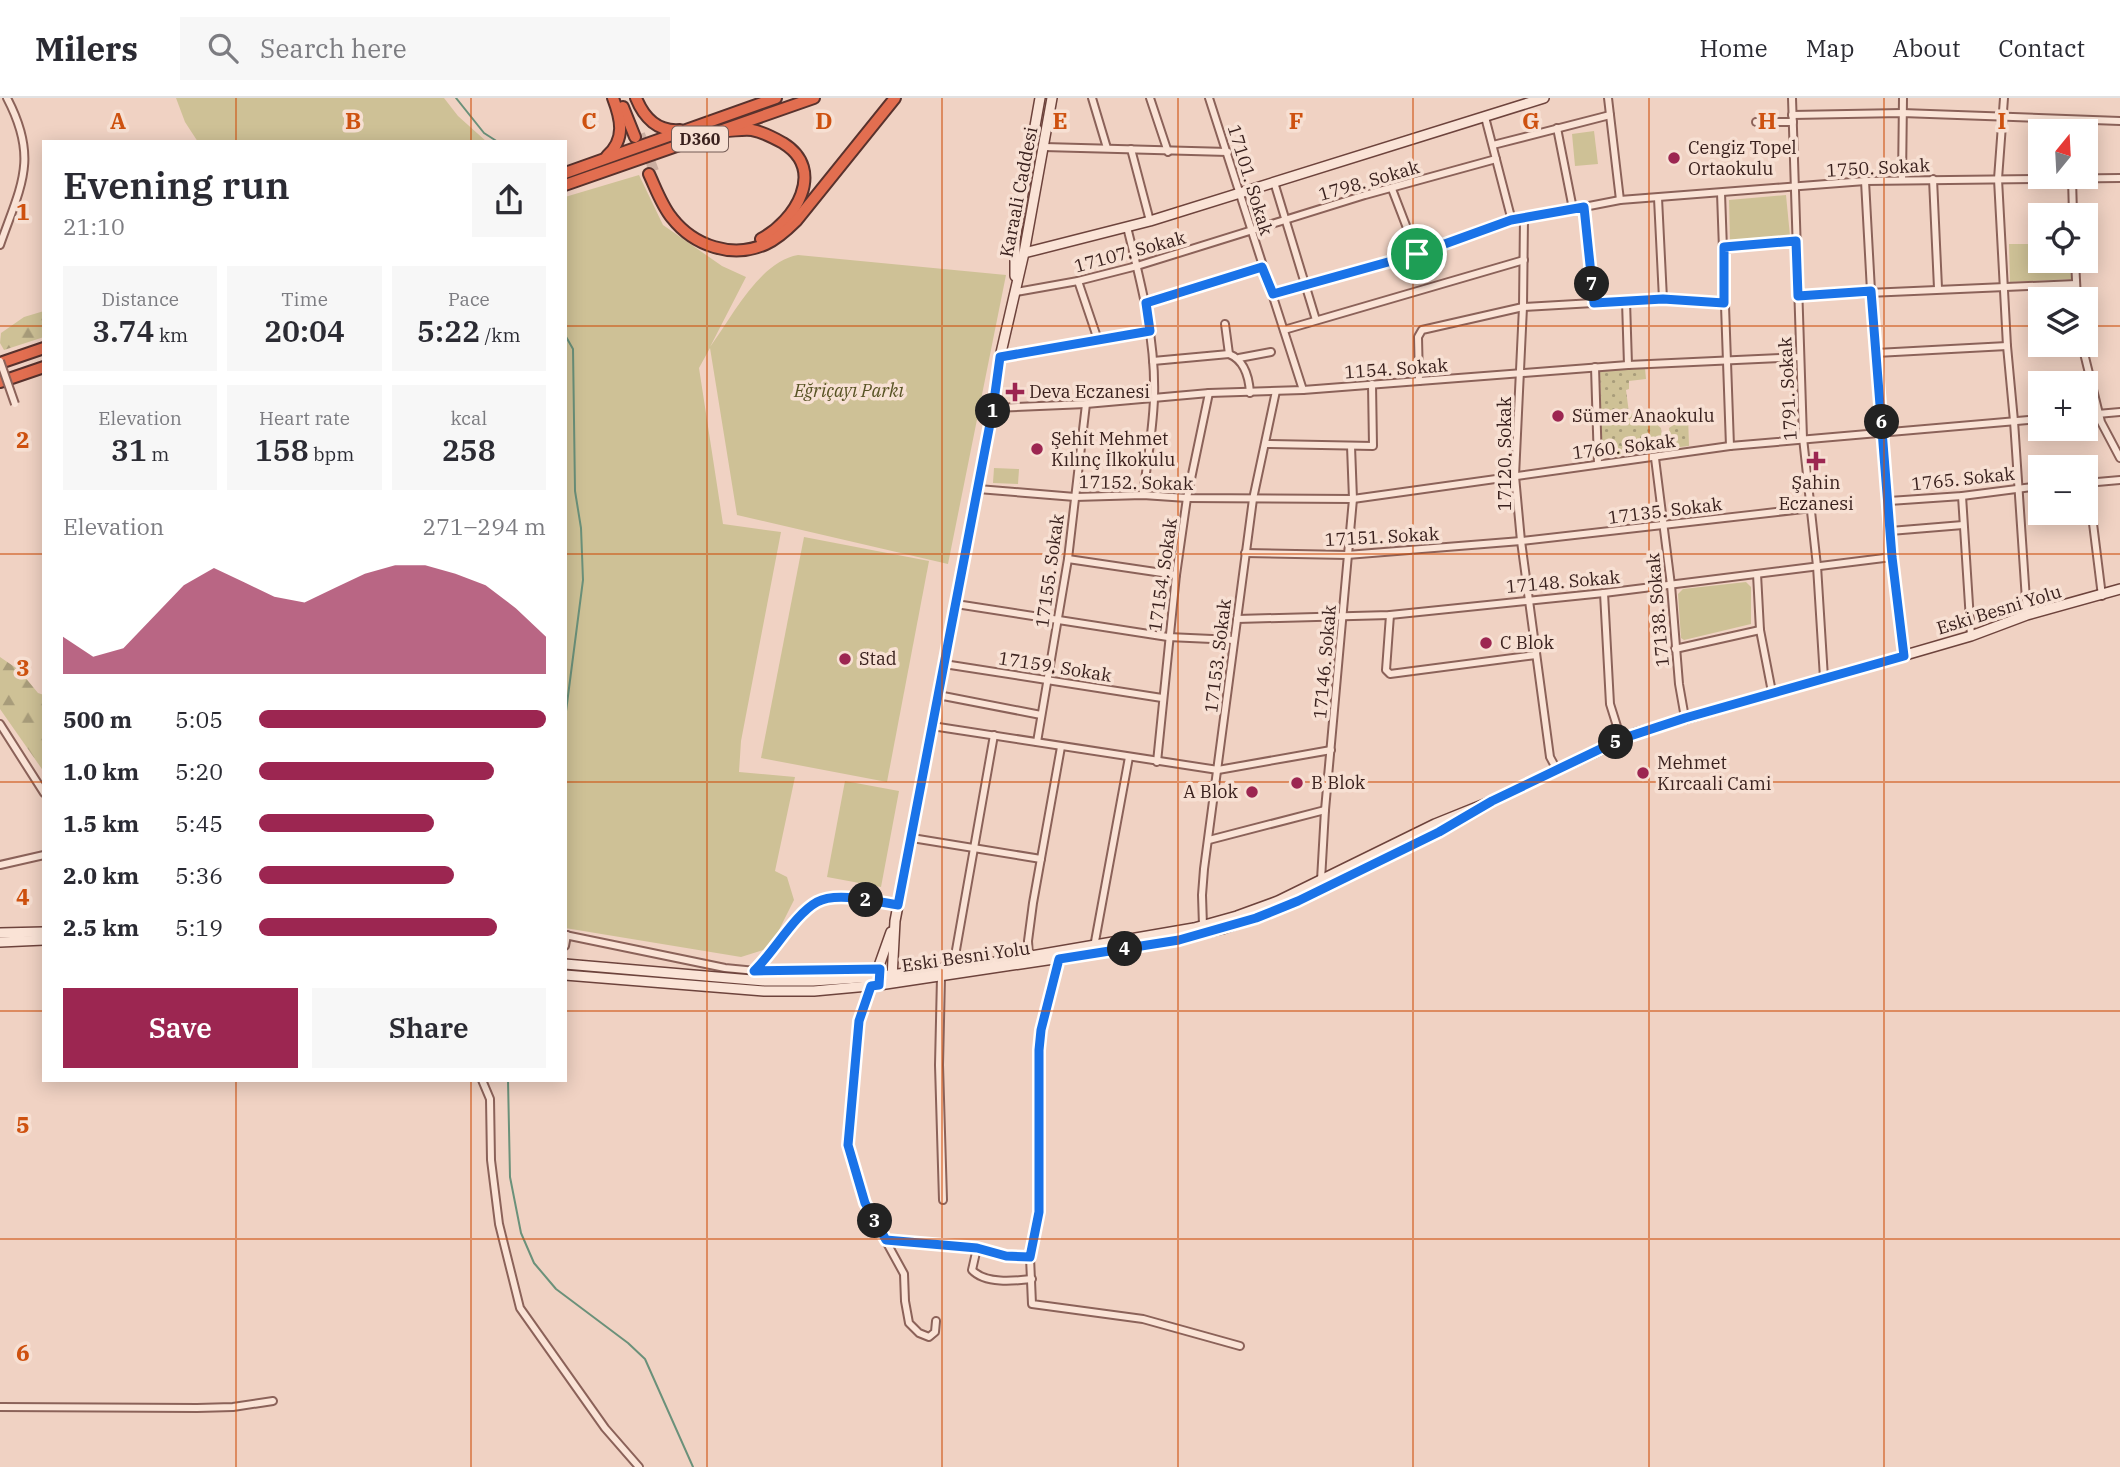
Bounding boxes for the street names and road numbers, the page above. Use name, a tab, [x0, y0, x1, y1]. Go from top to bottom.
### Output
street label: 17101. Sokak	[1223, 122, 1278, 238]
street label: Karaali Caddesi	[995, 124, 1042, 259]
road number: D360	[672, 126, 728, 152]
street label: 1750. Sokak	[1826, 153, 1931, 182]
street label: 1798. Sokak	[1316, 155, 1422, 206]
street label: 17107. Sokak	[1072, 225, 1189, 277]
street label: 1791. Sokak	[1773, 336, 1802, 441]
street label: 1154. Sokak	[1343, 353, 1449, 384]
street label: 17120. Sokak	[1493, 396, 1516, 511]
street label: 1760. Sokak	[1571, 429, 1677, 464]
street label: 1765. Sokak	[1910, 462, 2016, 495]
street label: 17152. Sokak	[1079, 470, 1194, 495]
street label: 17135. Sokak	[1607, 492, 1724, 529]
street label: 17155. Sokak	[1030, 512, 1069, 629]
street label: 17154. Sokak	[1143, 516, 1182, 633]
street label: 17151. Sokak	[1324, 522, 1440, 551]
street label: 17138. Sokak	[1641, 551, 1674, 668]
street label: 17148. Sokak	[1505, 565, 1622, 598]
street label: Eski Besni Yolu	[1934, 580, 2064, 639]
street label: 17153. Sokak	[1199, 597, 1236, 714]
street label: 17146. Sokak	[1308, 603, 1341, 720]
street label: 17159. Sokak	[997, 646, 1114, 687]
street label: Eski Besni Yolu	[900, 936, 1032, 977]

